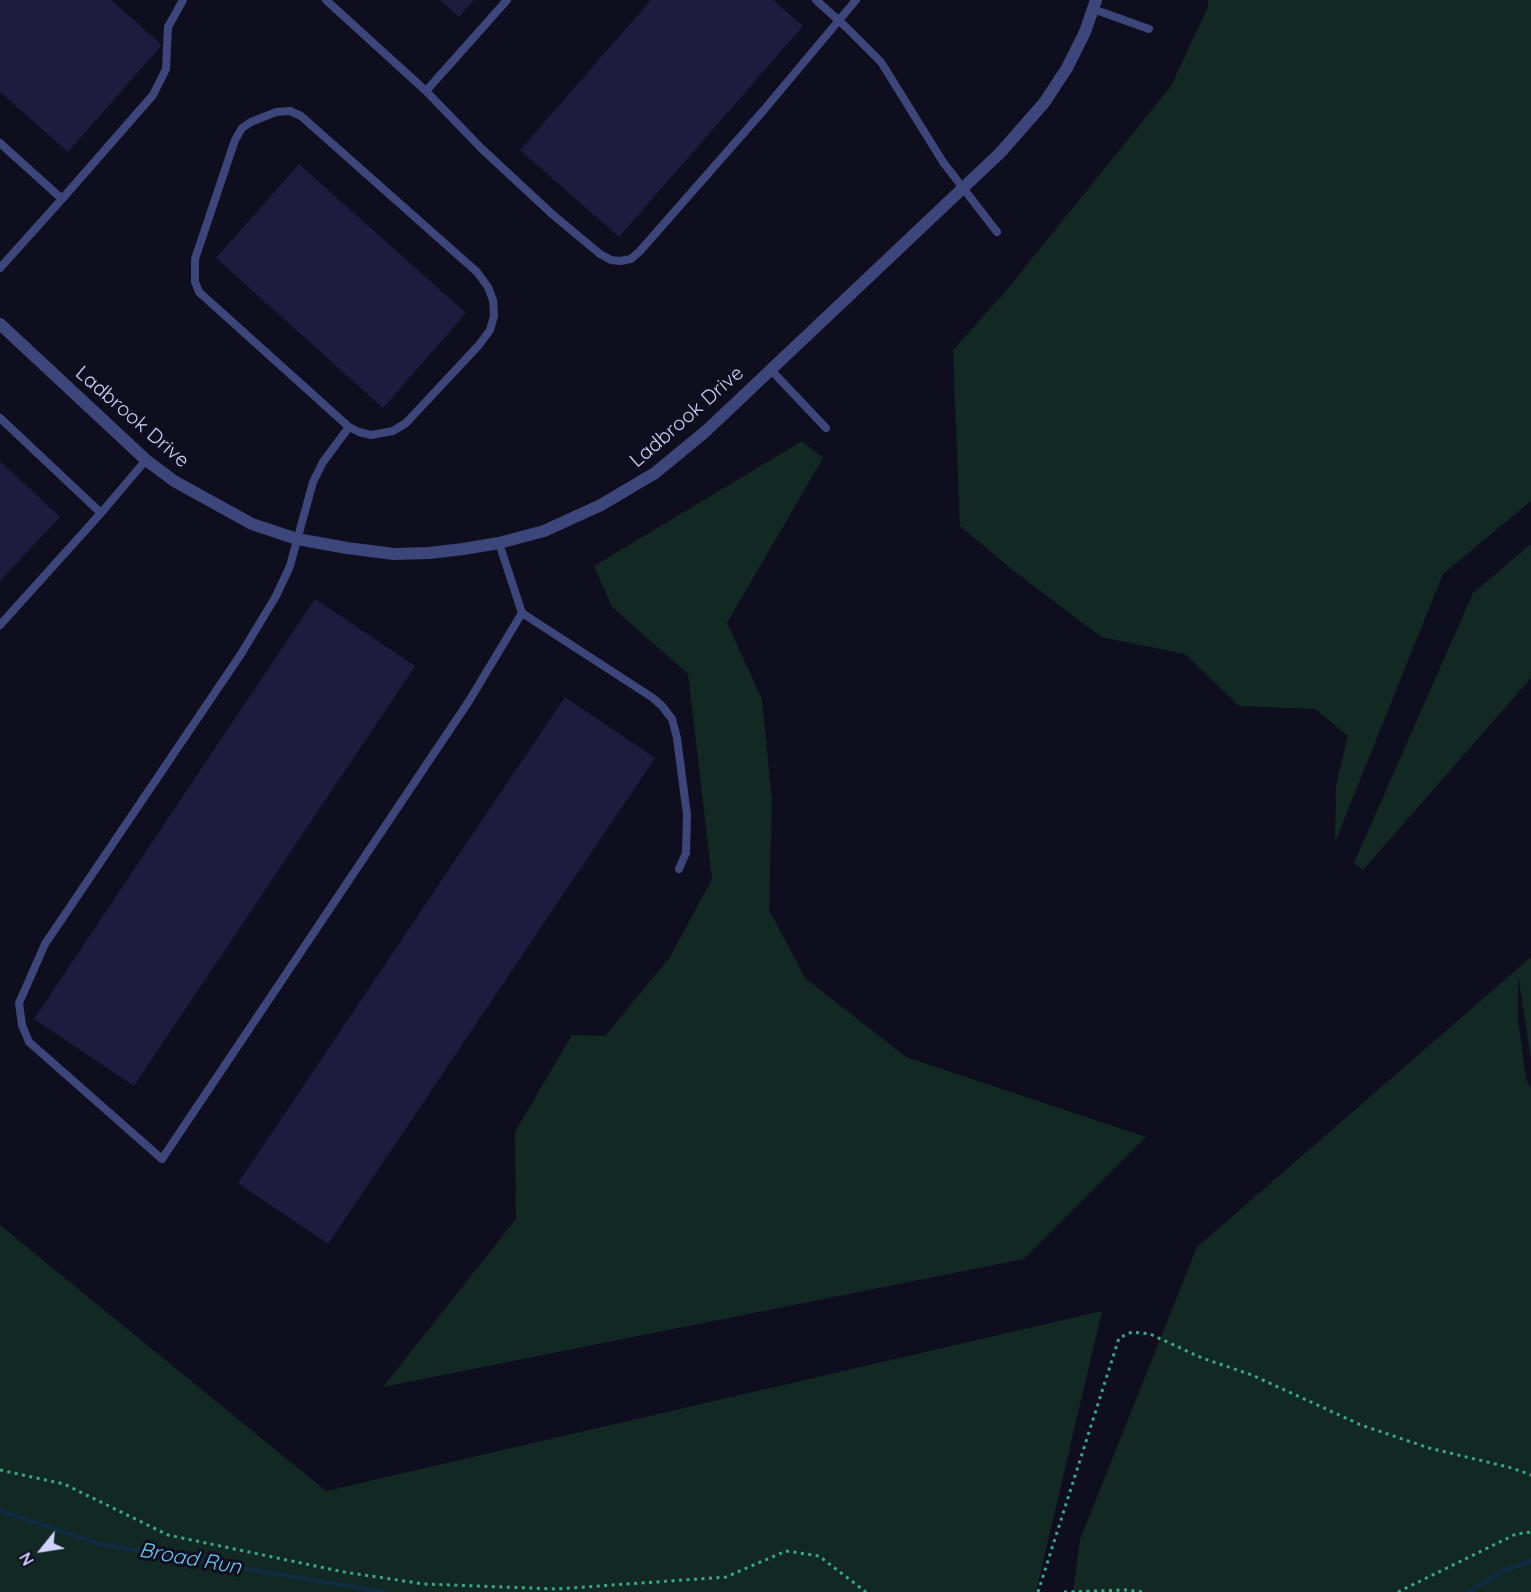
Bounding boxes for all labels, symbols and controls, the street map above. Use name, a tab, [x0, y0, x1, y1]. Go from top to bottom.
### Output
street label: Ladbrook Drive	[70, 361, 194, 473]
street label: Ladbrook Drive	[625, 361, 749, 473]
north arrow	[12, 1520, 72, 1580]
water label: Broad Run	[137, 1538, 243, 1580]
text: N	[15, 1549, 38, 1569]

